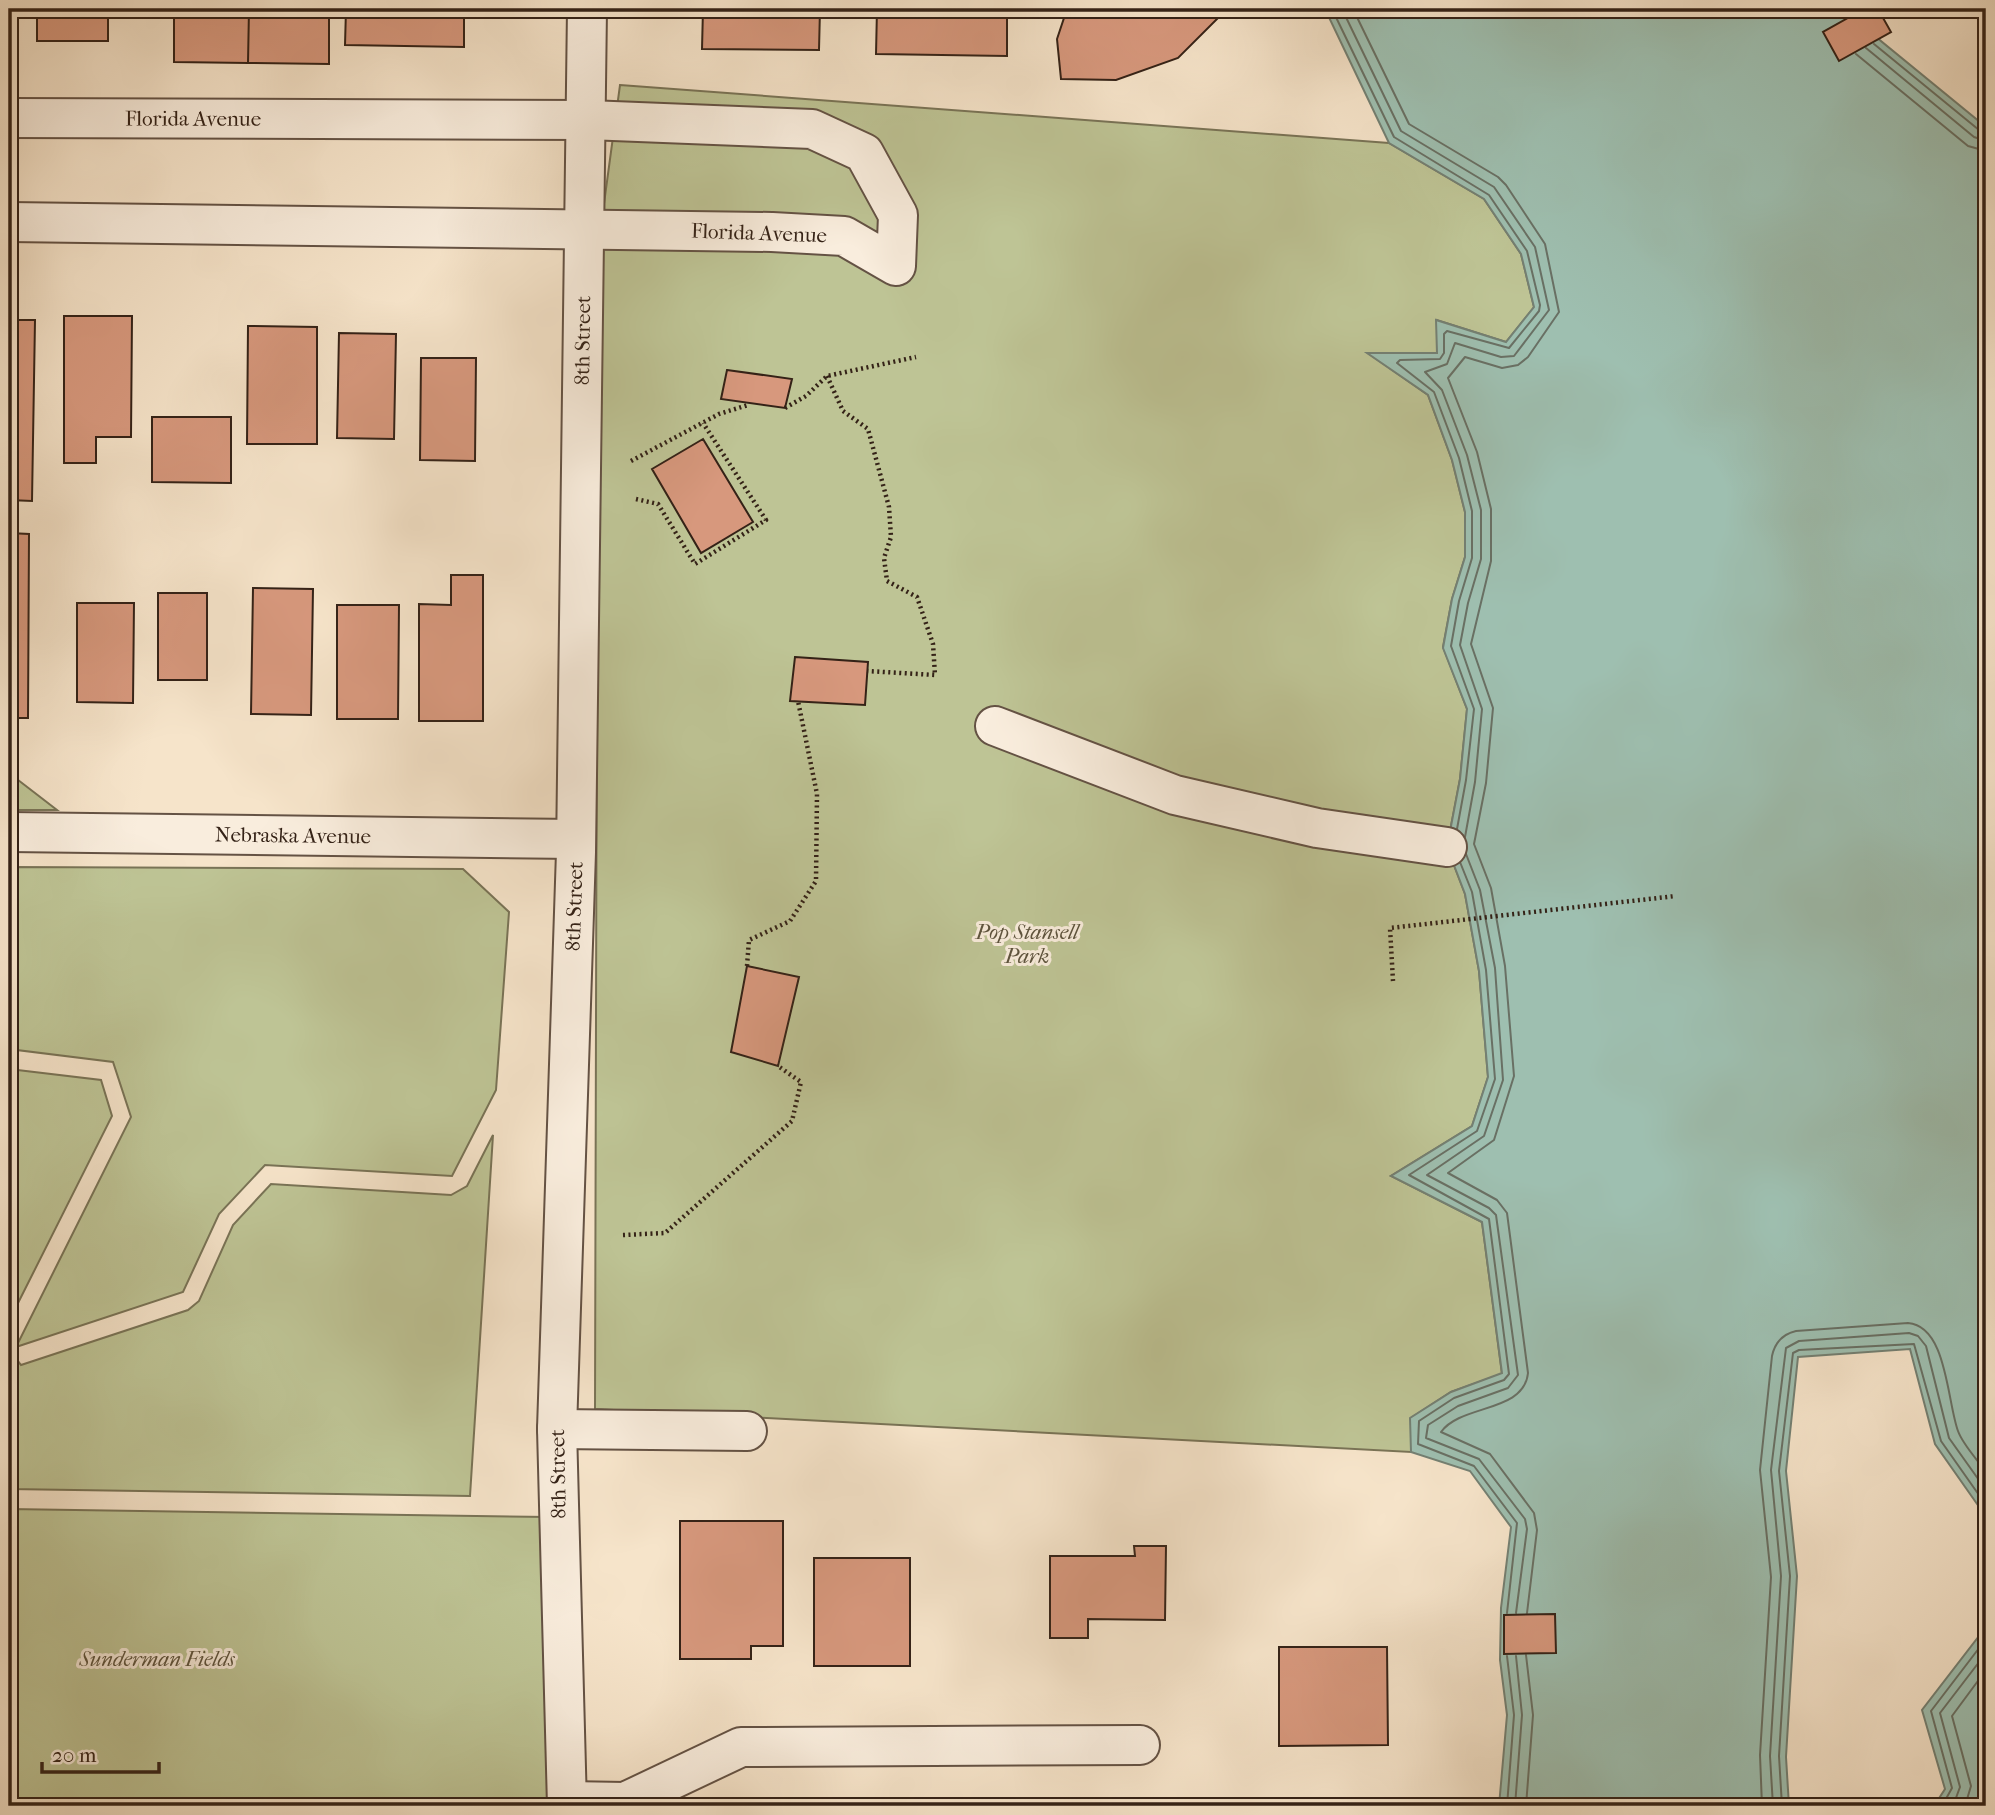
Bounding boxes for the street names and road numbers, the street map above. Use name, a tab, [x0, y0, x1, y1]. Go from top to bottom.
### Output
street label: Florida Avenue	[125, 106, 261, 131]
street label: Florida Avenue	[691, 219, 827, 247]
street label: 8th Street	[570, 295, 595, 386]
street label: Nebraska Avenue	[215, 823, 371, 848]
street label: 8th Street	[561, 861, 588, 952]
street label: 8th Street	[545, 1428, 571, 1519]

